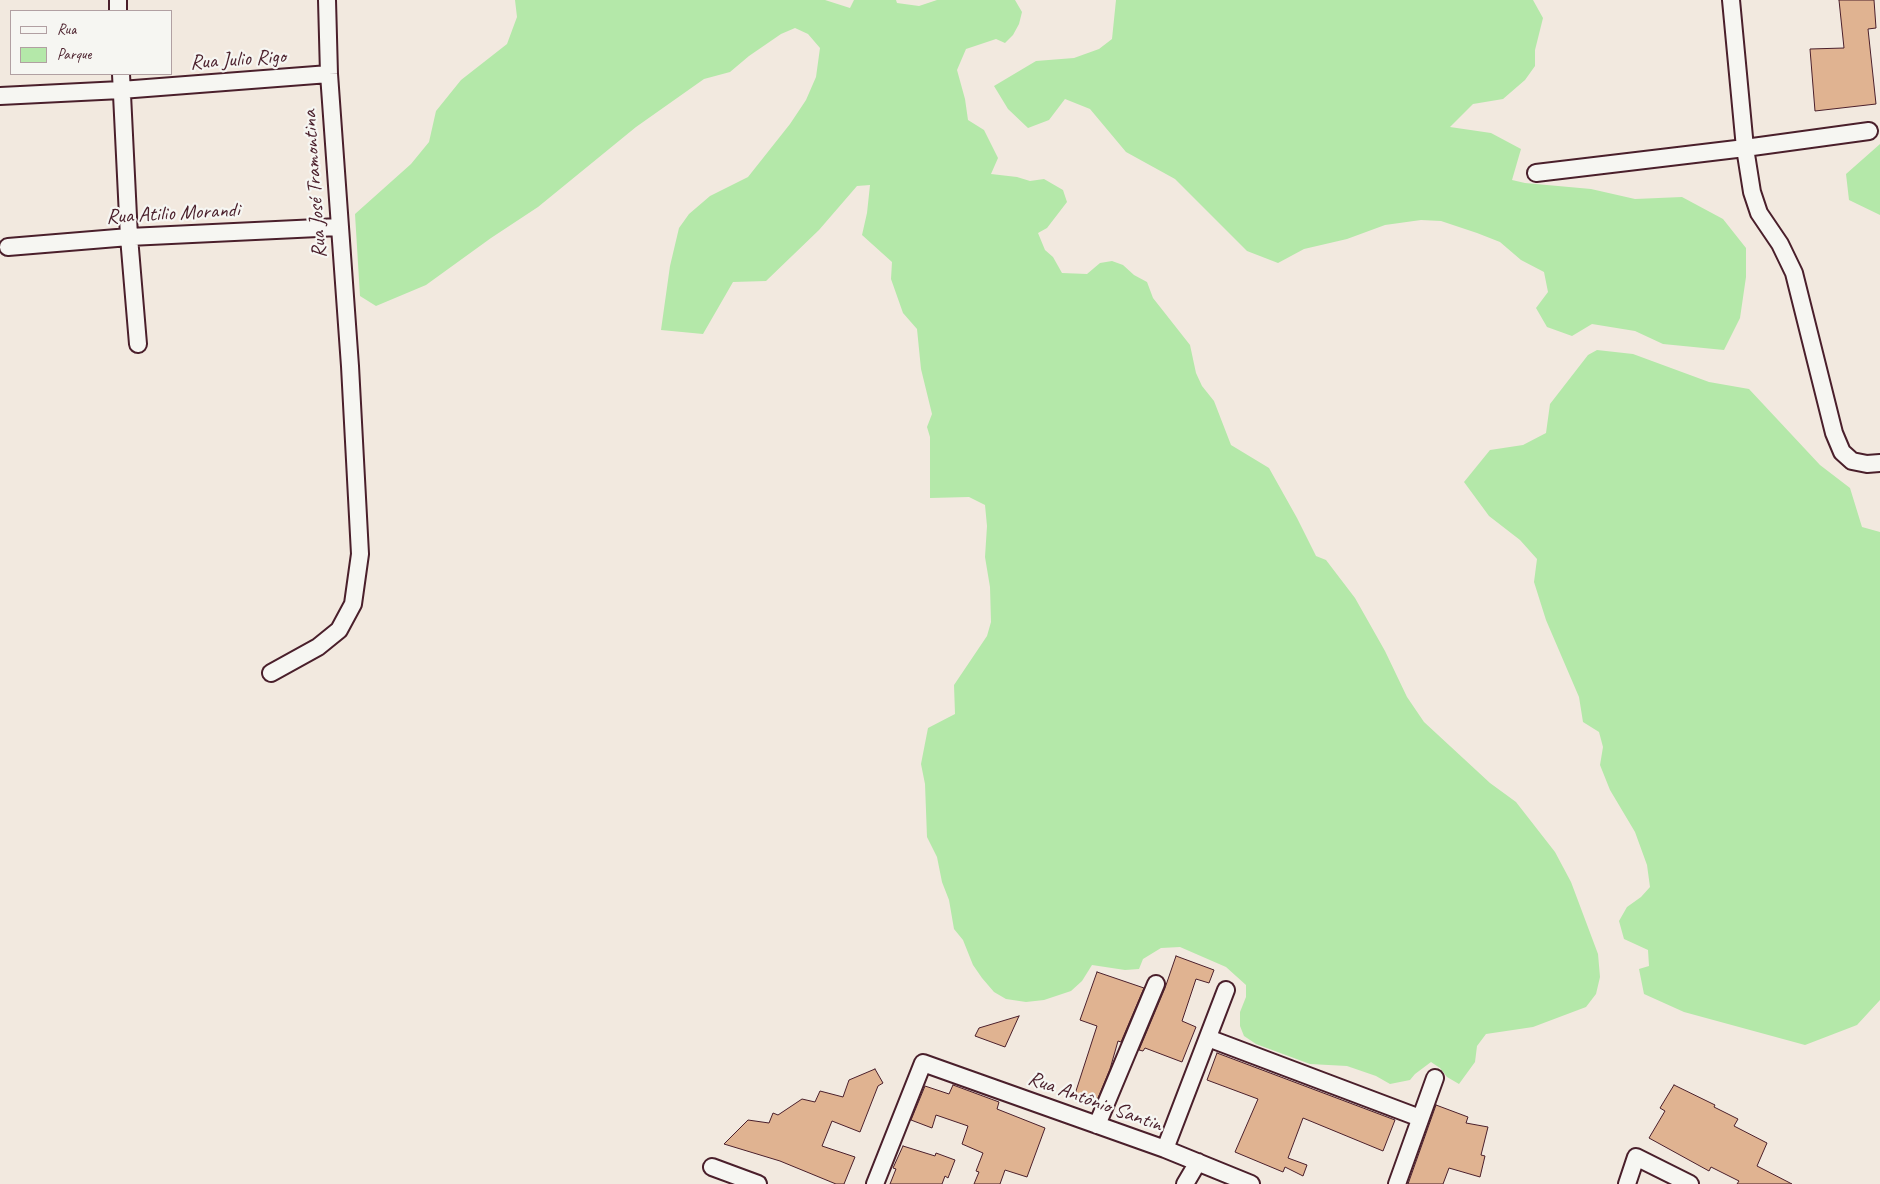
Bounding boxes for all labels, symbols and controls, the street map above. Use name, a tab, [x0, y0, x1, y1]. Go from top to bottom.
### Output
legend	[10, 10, 172, 75]
text: Rua	[57, 20, 76, 39]
street label: Rua Julio Rigo	[189, 44, 287, 76]
text: Parque	[57, 45, 91, 64]
street label: Rua José Tramontina	[297, 109, 333, 259]
street label: Rua Atilio Morandi	[106, 198, 240, 230]
street label: Rua Antônio Santin	[1024, 1066, 1166, 1138]

